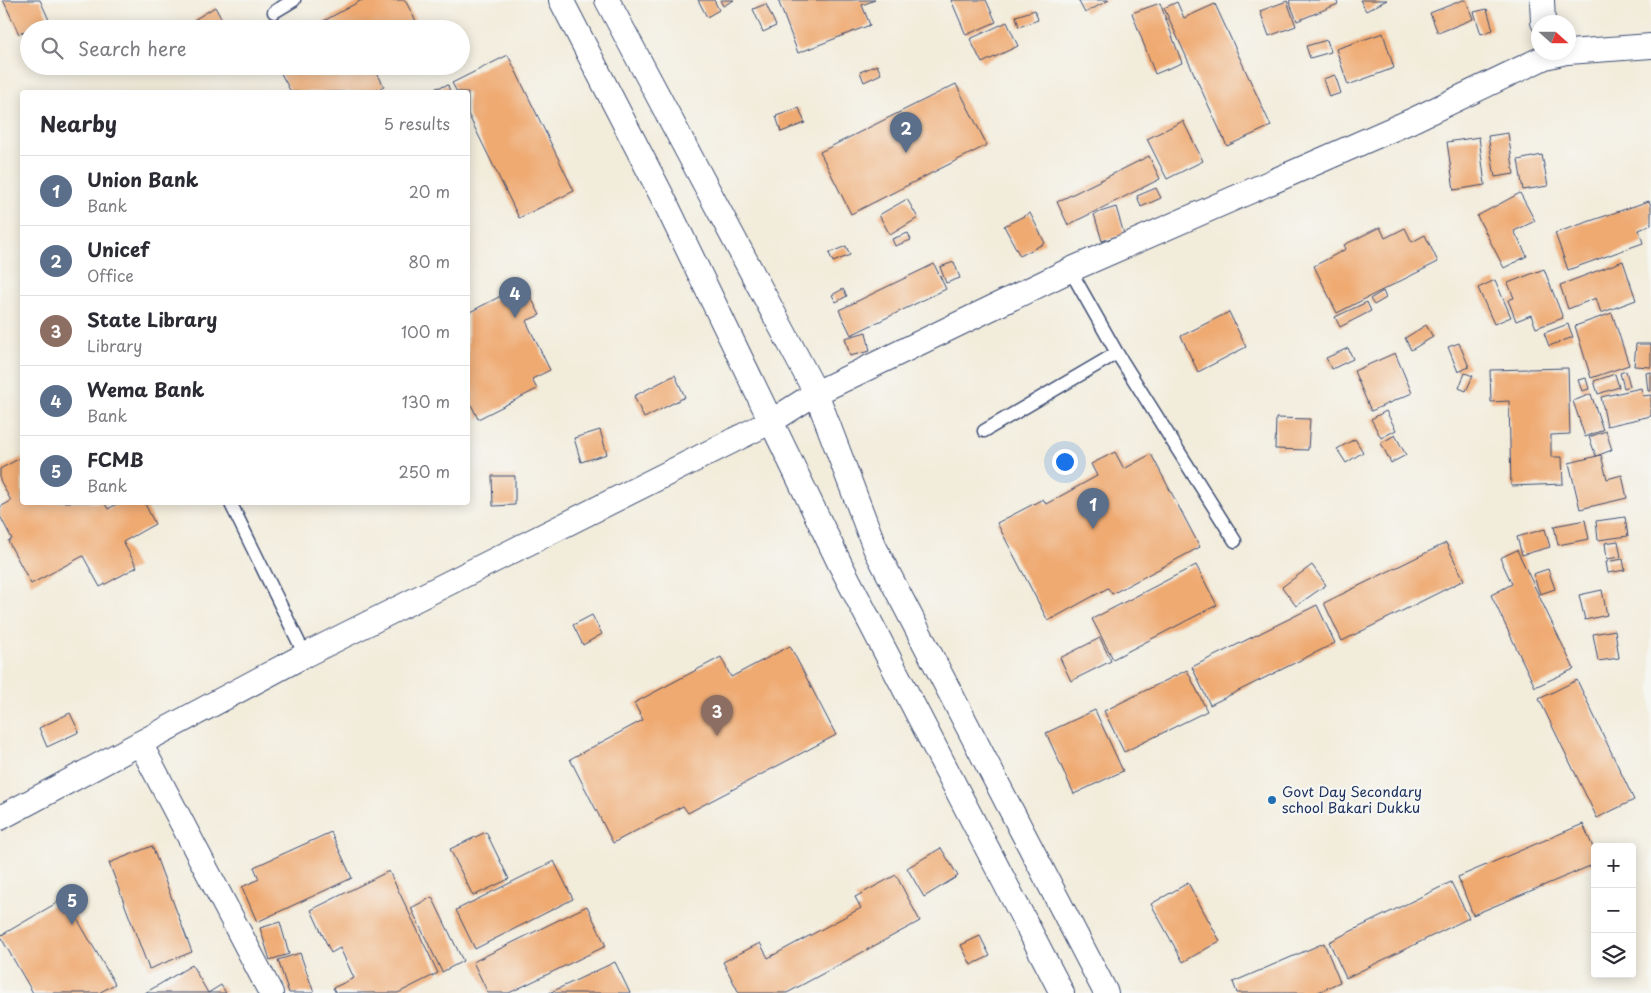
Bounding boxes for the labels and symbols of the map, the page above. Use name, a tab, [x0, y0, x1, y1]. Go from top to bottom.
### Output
north arrow	[1531, 15, 1576, 60]
pin: 2	[890, 112, 922, 153]
pin: 4	[499, 277, 531, 318]
your location	[1052, 449, 1078, 475]
pin: 1	[1077, 488, 1109, 529]
pin: 3	[701, 695, 733, 736]
place label: Govt Day Secondary school Bakari Dukku	[1282, 781, 1422, 818]
marker: Govt Day Secondary school Bakari Dukku	[1266, 794, 1278, 806]
pin: 5	[56, 884, 88, 925]

